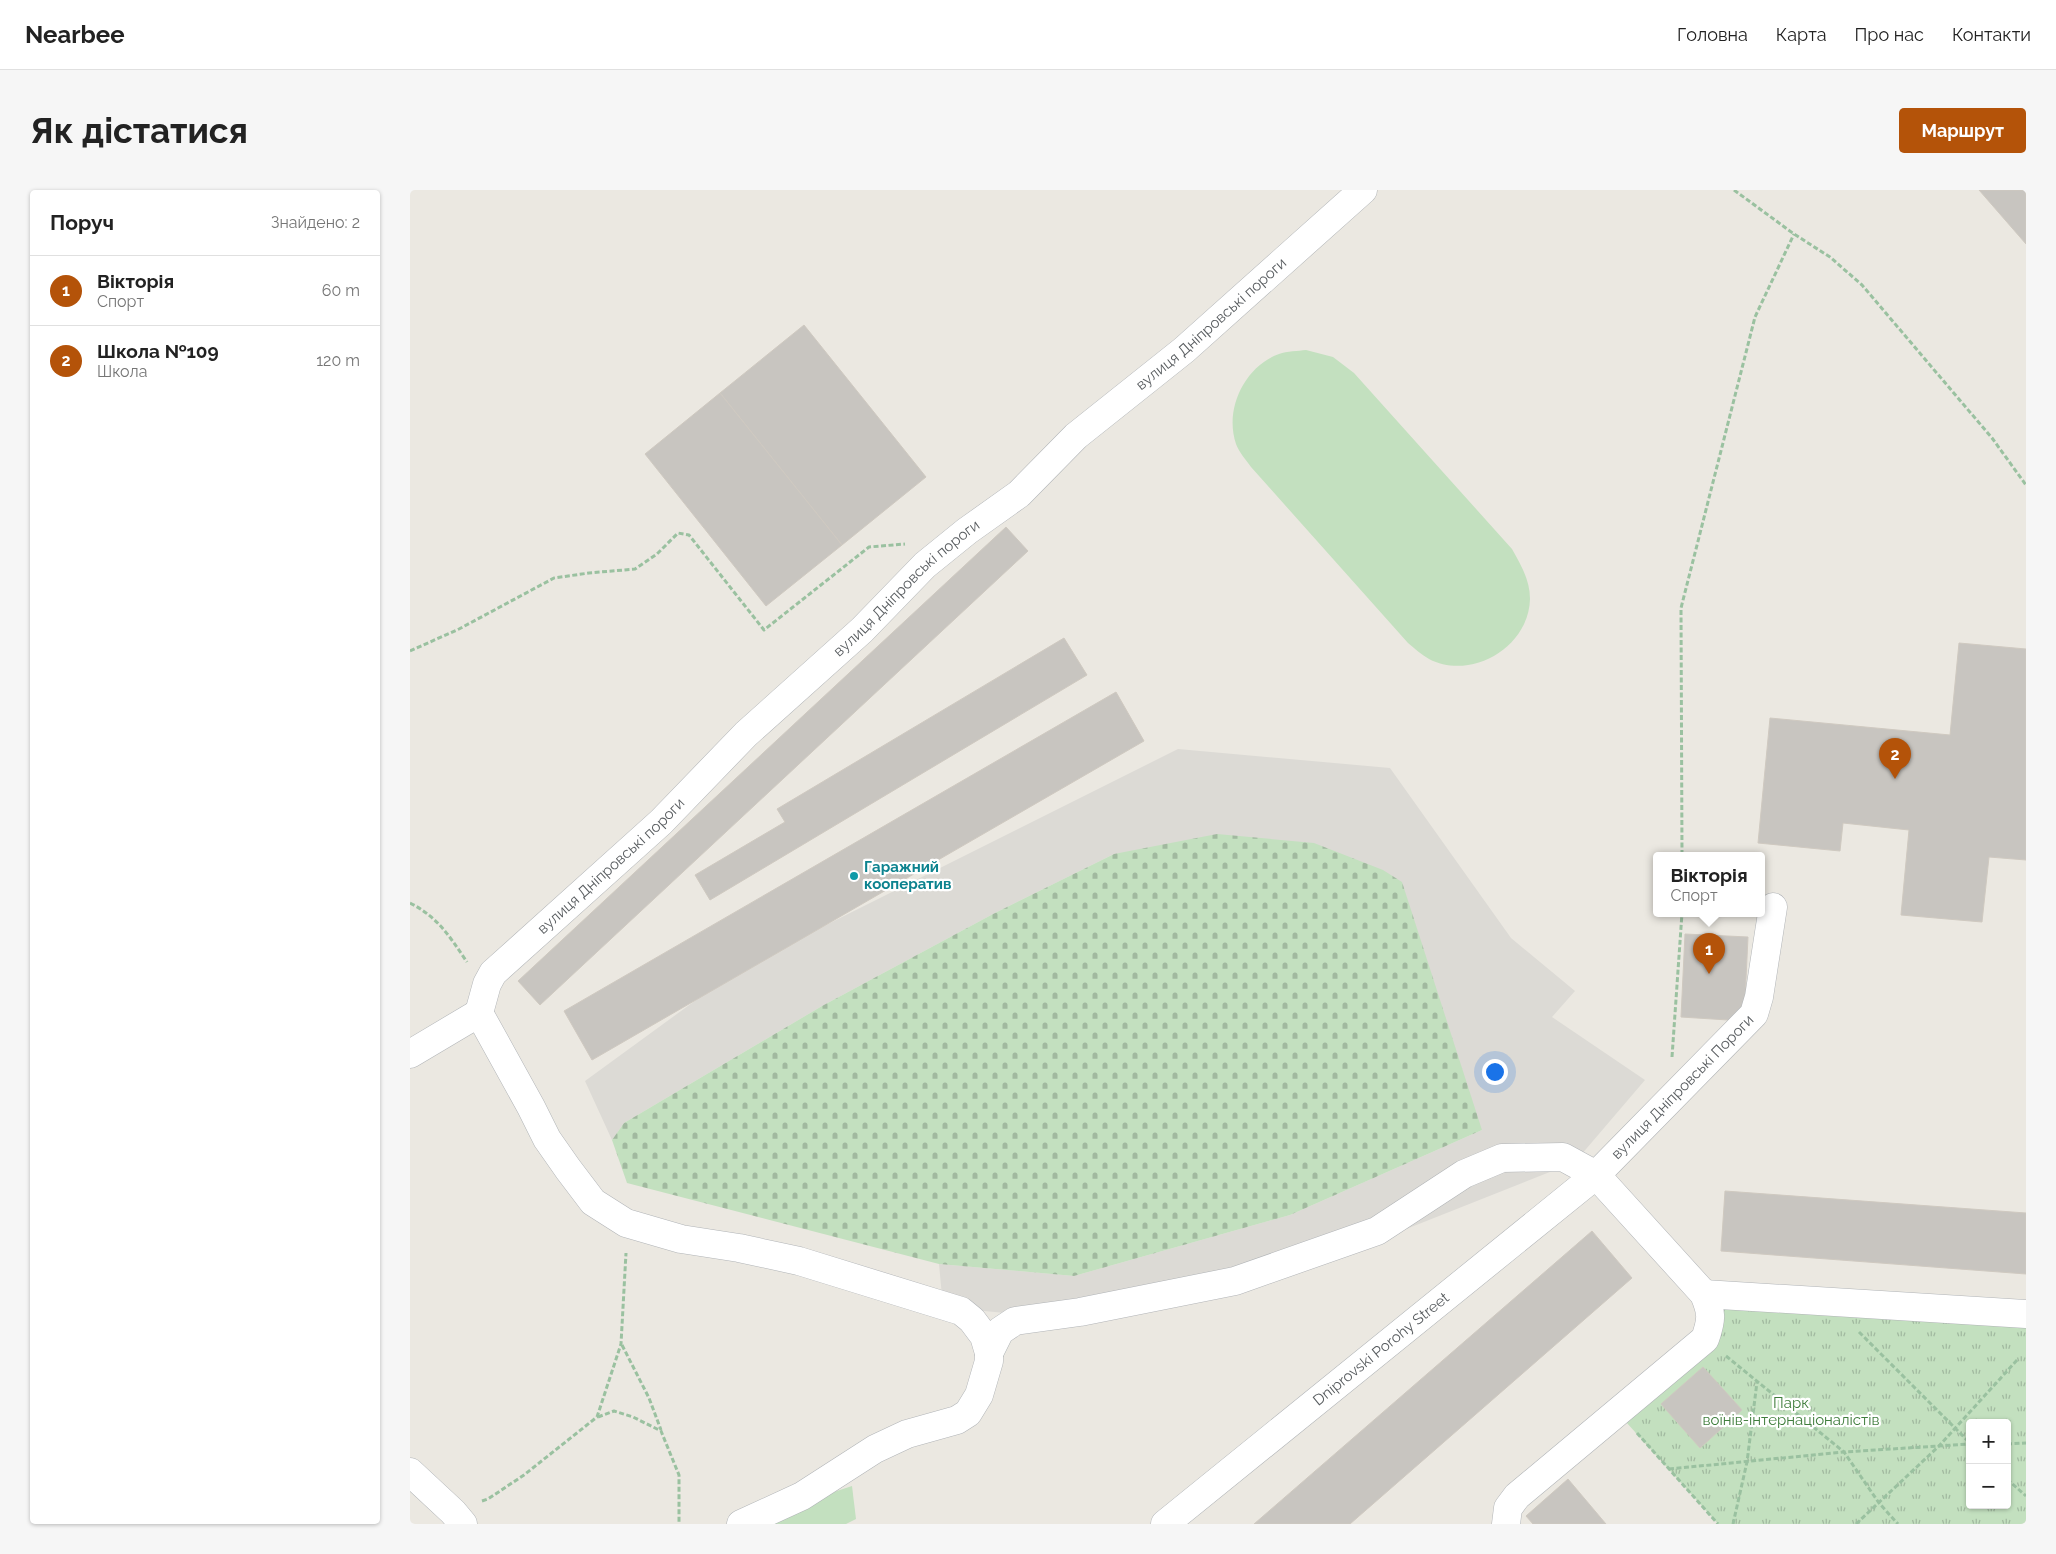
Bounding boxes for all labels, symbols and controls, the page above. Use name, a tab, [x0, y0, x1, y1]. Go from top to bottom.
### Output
text: Nearbee	[25, 20, 125, 49]
text: Головна	[1677, 24, 1748, 45]
text: Карта	[1776, 24, 1827, 45]
text: Про нас	[1855, 24, 1924, 45]
text: Контакти	[1952, 24, 2031, 45]
button: Маршрут	[1899, 108, 2026, 153]
text: Як дістатися	[30, 110, 248, 151]
text: Поруч	[50, 210, 114, 235]
text: Знайдено: 2	[271, 213, 360, 232]
street label: вулиця Дніпровські пороги	[1132, 254, 1290, 394]
text: Вікторія	[97, 270, 174, 292]
text: 1	[62, 281, 70, 300]
text: 60 m	[322, 281, 360, 300]
text: Спорт	[97, 292, 144, 311]
text: Школа №109	[97, 340, 219, 362]
text: 2	[61, 351, 71, 370]
text: 120 m	[316, 351, 360, 370]
text: Школа	[97, 362, 147, 381]
street label: вулиця Дніпровські пороги	[830, 516, 983, 660]
pin: 2	[1879, 738, 1911, 779]
street label: вулиця Дніпровські пороги	[534, 794, 688, 938]
popup	[1653, 852, 1765, 917]
place label: Гаражний кооператив	[864, 858, 951, 893]
text: Вікторія	[1670, 864, 1748, 886]
marker: Гаражний кооператив	[848, 870, 860, 882]
text: Спорт	[1670, 886, 1718, 905]
pin: 1	[1693, 933, 1725, 974]
street label: вулиця Дніпровські Пороги	[1608, 1011, 1757, 1163]
your location	[1482, 1059, 1508, 1085]
street label: Dniprovski Porohy Street	[1309, 1289, 1453, 1409]
park label: Парк воїнів-інтернаціоналістів	[1702, 1394, 1880, 1429]
map controls	[1966, 1419, 2011, 1509]
button: +	[1966, 1419, 2011, 1464]
button: −	[1966, 1464, 2011, 1509]

